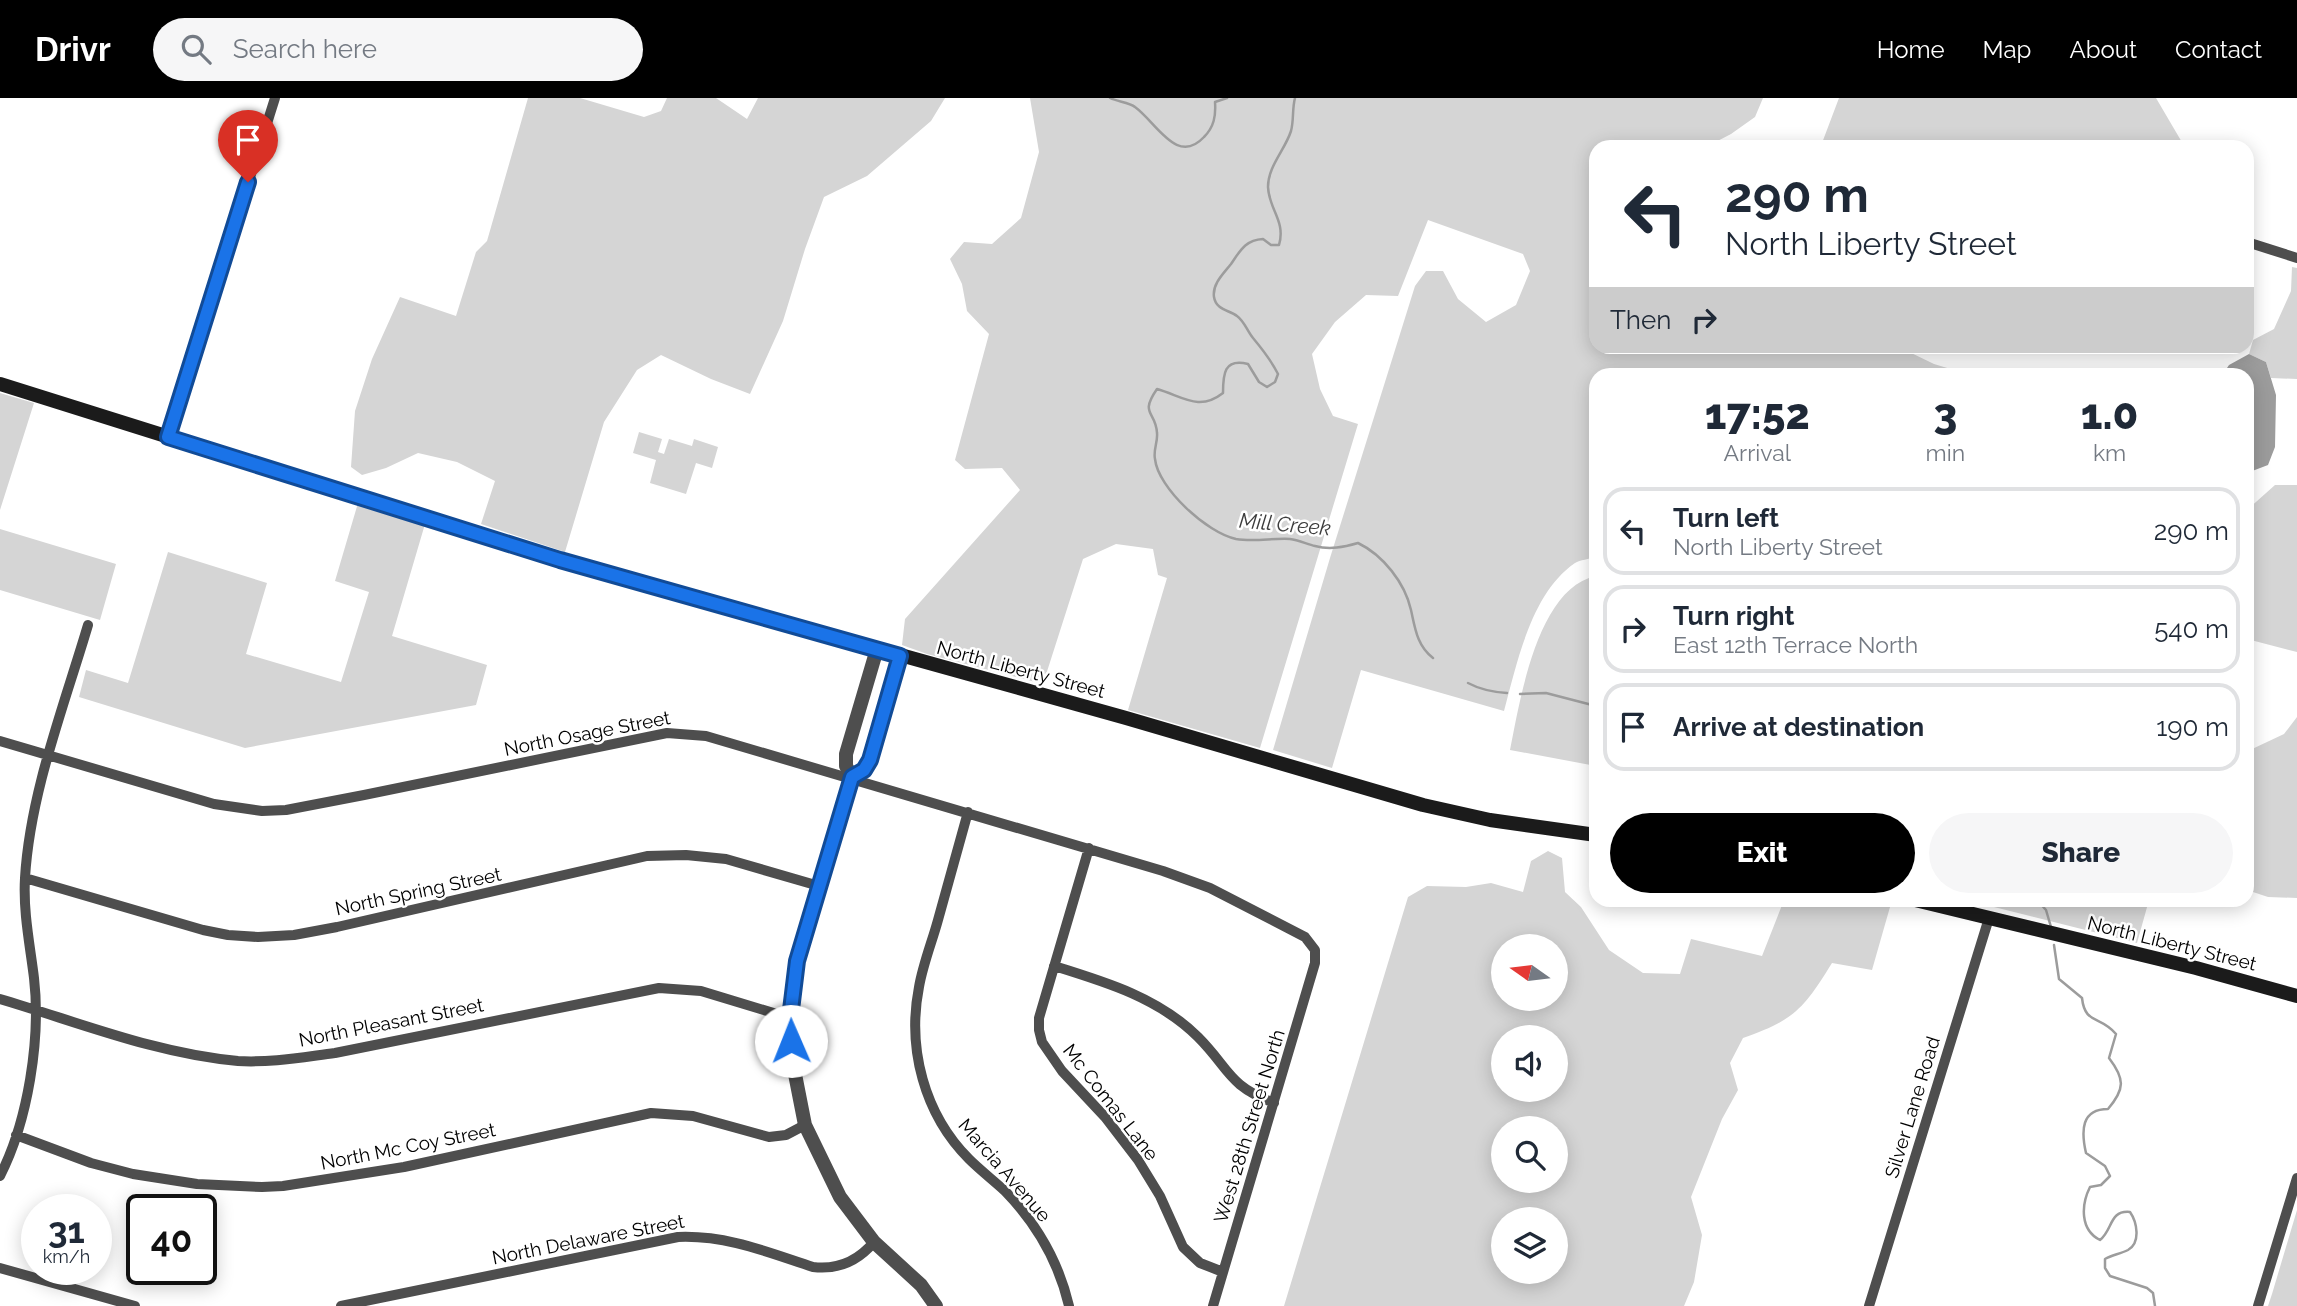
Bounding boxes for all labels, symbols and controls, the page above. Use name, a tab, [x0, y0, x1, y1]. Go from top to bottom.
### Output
search box	[153, 18, 643, 81]
text: Drivr	[35, 30, 111, 69]
icon: search	[177, 30, 215, 68]
text: Search here	[233, 34, 377, 64]
text: Home	[1877, 35, 1945, 64]
text: Map	[1983, 35, 2031, 64]
text: About	[2069, 35, 2137, 64]
text: Contact	[2175, 35, 2262, 64]
pin	[218, 110, 278, 182]
icon: arrive	[229, 121, 267, 159]
text: 290 m	[1725, 166, 1869, 223]
icon: left	[1610, 168, 1701, 259]
text: North Liberty Street	[1725, 225, 2017, 262]
icon: right	[1685, 301, 1723, 339]
text: Then	[1610, 305, 1671, 335]
text: 17:52	[1705, 390, 1810, 439]
text: 3	[1933, 390, 1957, 439]
text: 1.0	[2081, 390, 2138, 439]
text: Arrival	[1724, 439, 1791, 466]
text: min	[1926, 439, 1965, 466]
text: km	[2093, 439, 2126, 466]
text: Turn left	[1673, 503, 1779, 533]
water label: Mill Creek	[1238, 508, 1332, 540]
icon: left	[1614, 512, 1652, 550]
text: 290 m	[2154, 516, 2229, 546]
text: North Liberty Street	[1673, 533, 1883, 560]
text: Turn right	[1673, 601, 1794, 631]
icon: right	[1614, 610, 1652, 648]
text: 540 m	[2154, 614, 2229, 644]
text: East 12th Terrace North	[1673, 631, 1918, 658]
street label: North Liberty Street	[934, 636, 1108, 702]
street label: North Osage Street	[502, 706, 673, 760]
icon: arrive	[1614, 708, 1652, 746]
text: Arrive at destination	[1673, 712, 1924, 742]
text: 190 m	[2156, 712, 2229, 742]
button: Exit	[1610, 813, 1915, 893]
button: Share	[1929, 813, 2233, 893]
street label: North Spring Street	[333, 863, 504, 919]
street label: North Liberty Street	[2085, 911, 2259, 975]
north arrow	[1491, 934, 1568, 1012]
map controls	[1491, 934, 1568, 1284]
street label: North Pleasant Street	[297, 993, 486, 1051]
position arrow	[754, 1004, 828, 1078]
button: sound	[1491, 1025, 1568, 1102]
street label: West 28th Street North	[1209, 1027, 1289, 1225]
street label: Silver Lane Road	[1880, 1034, 1944, 1180]
street label: Mc Comas Lane	[1059, 1039, 1163, 1165]
street label: Marcia Avenue	[954, 1114, 1056, 1226]
button: search	[1491, 1116, 1568, 1193]
street label: North Mc Coy Street	[319, 1118, 498, 1174]
speed limit sign: 40	[126, 1194, 217, 1285]
button: layers	[1491, 1207, 1568, 1284]
street label: North Delaware Street	[490, 1209, 687, 1268]
text: 31	[48, 1210, 85, 1251]
text: km/h	[43, 1246, 90, 1267]

